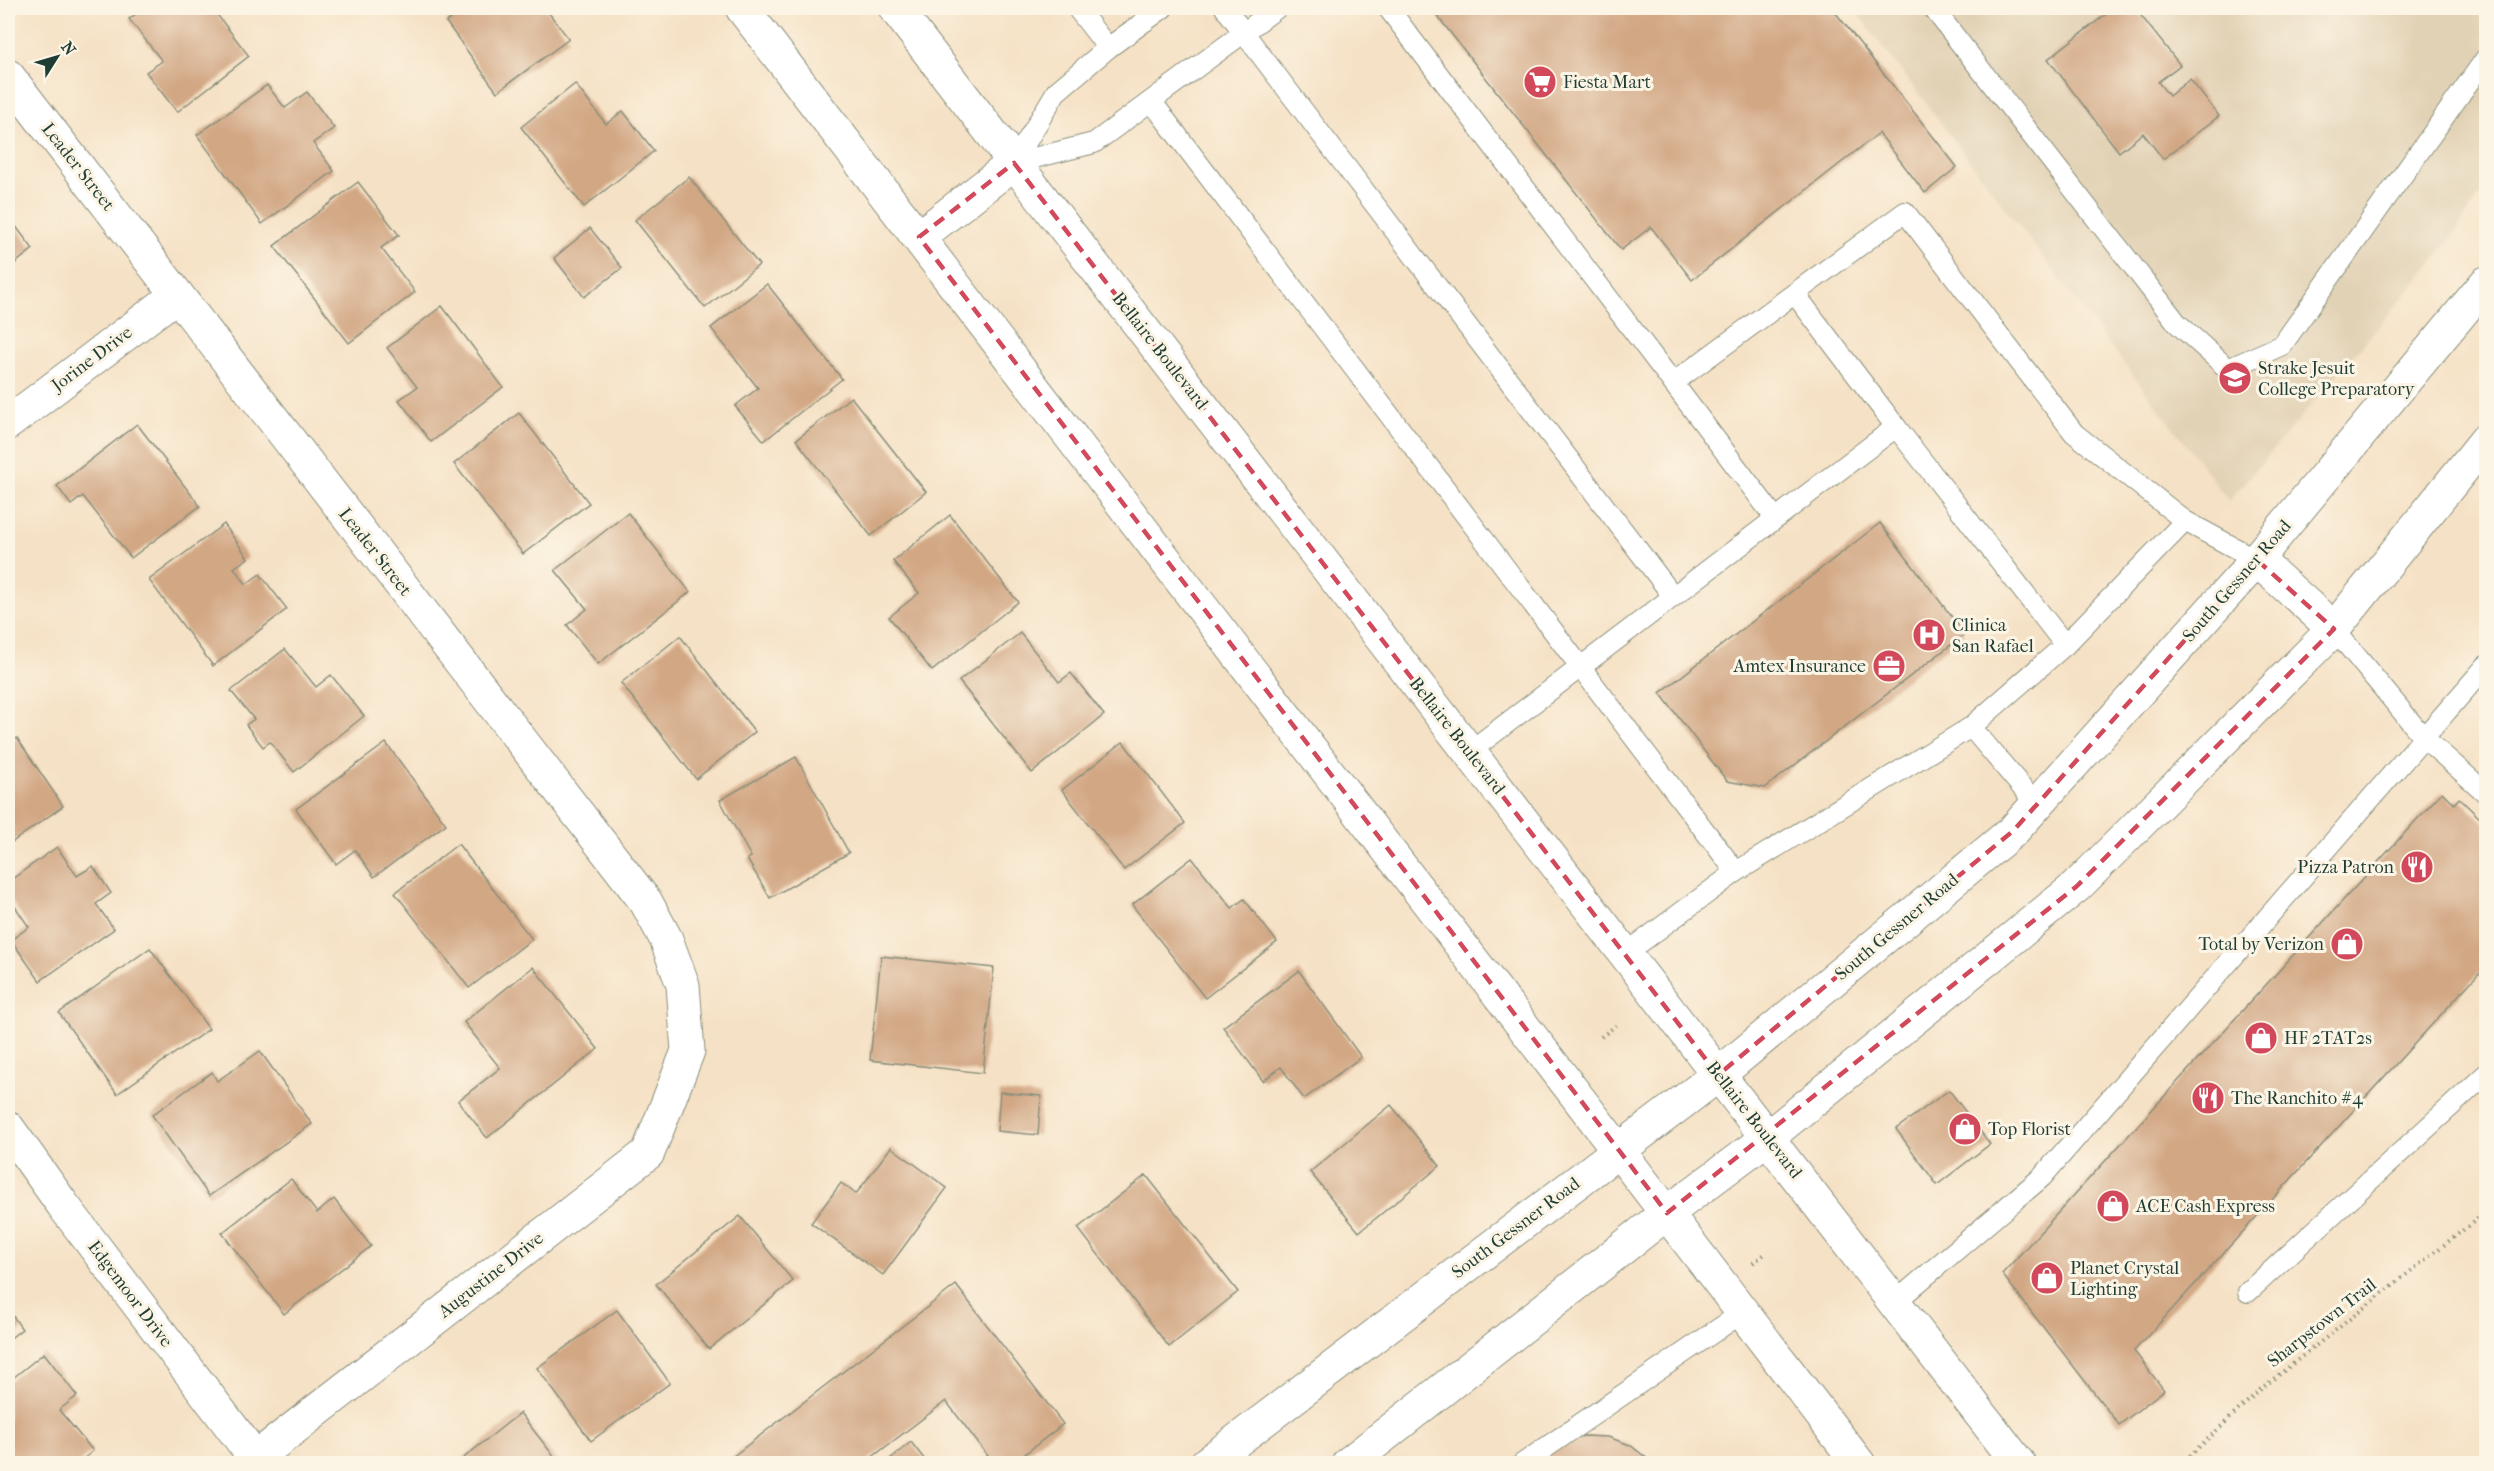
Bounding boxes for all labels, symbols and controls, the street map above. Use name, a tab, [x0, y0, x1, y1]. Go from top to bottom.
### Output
north arrow	[27, 27, 87, 87]
text: N	[57, 38, 80, 60]
supermarket icon: Fiesta Mart	[1522, 64, 1558, 100]
place label: Fiesta Mart	[1563, 72, 1652, 93]
street label: Leader Street	[37, 119, 119, 216]
street label: Bellaire Boulevard	[1108, 288, 1212, 414]
street label: Jorine Drive	[46, 322, 137, 397]
place label: Strake Jesuit College Preparatory	[2258, 358, 2416, 400]
school or university icon: Strake Jesuit College Preparatory	[2217, 360, 2253, 396]
street label: Leader Street	[334, 504, 416, 601]
street label: South Gessner Road	[2178, 516, 2296, 646]
place label: Clinica San Rafael	[1952, 615, 2034, 657]
hospital icon: Clinica San Rafael	[1911, 617, 1947, 653]
office icon: Amtex Insurance	[1871, 648, 1907, 684]
place label: Amtex Insurance	[1733, 656, 1866, 677]
street label: Bellaire Boulevard	[1405, 673, 1509, 799]
restaurant icon: Pizza Patron	[2399, 849, 2435, 885]
place label: Pizza Patron	[2297, 857, 2395, 878]
street label: South Gessner Road	[1831, 869, 1963, 985]
shop icon: Total by Verizon	[2329, 926, 2365, 962]
place label: Total by Verizon	[2199, 934, 2325, 955]
shop icon: HF 2TAT2s	[2243, 1020, 2279, 1056]
place label: HF 2TAT2s	[2284, 1028, 2372, 1049]
street label: Bellaire Boulevard	[1702, 1057, 1806, 1183]
restaurant icon: The Ranchito #4	[2190, 1080, 2226, 1116]
place label: The Ranchito #4	[2231, 1088, 2363, 1109]
shop icon: Top Florist	[1947, 1111, 1983, 1147]
place label: Top Florist	[1988, 1119, 2071, 1140]
street label: South Gessner Road	[1448, 1173, 1584, 1283]
shop icon: ACE Cash Express	[2095, 1188, 2131, 1224]
place label: ACE Cash Express	[2135, 1196, 2275, 1217]
street label: Augustine Drive	[434, 1227, 548, 1323]
street label: Edgemoor Drive	[83, 1237, 177, 1351]
place label: Planet Crystal Lighting	[2070, 1258, 2179, 1300]
shop icon: Planet Crystal Lighting	[2029, 1260, 2065, 1296]
street label: Sharpstown Trail	[2263, 1274, 2381, 1372]

